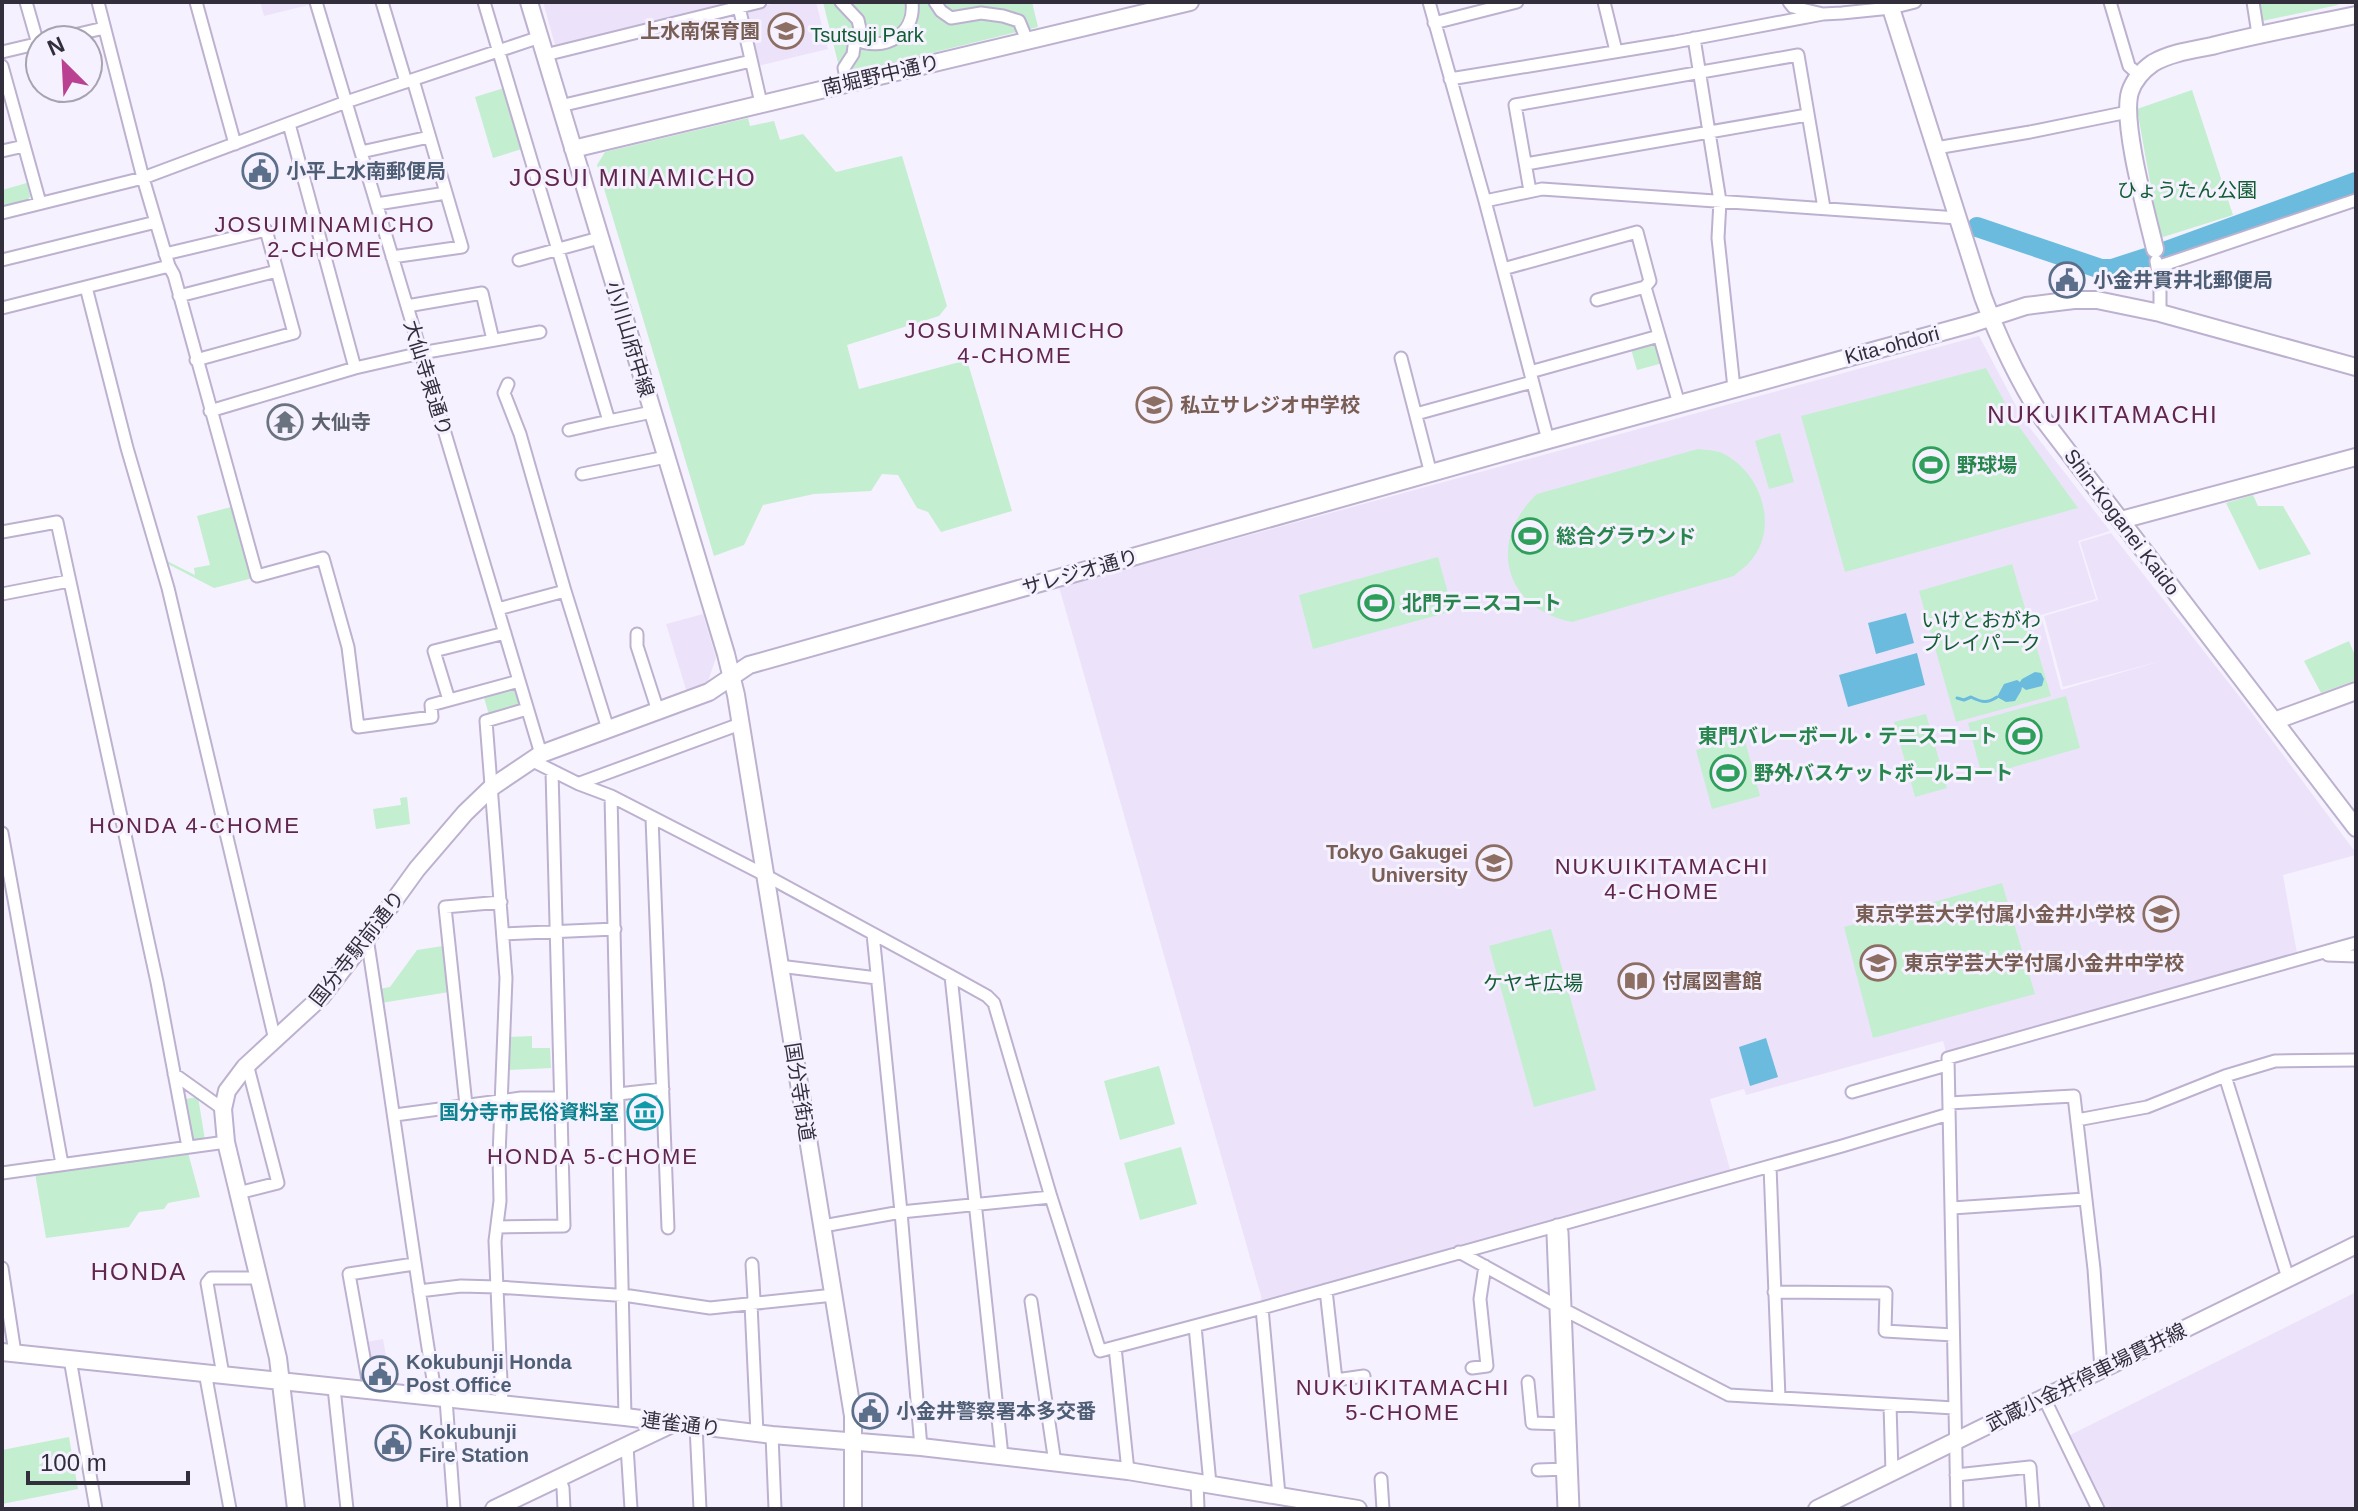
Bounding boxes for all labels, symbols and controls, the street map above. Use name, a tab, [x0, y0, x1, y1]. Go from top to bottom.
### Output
school or university icon: 上水南保育園	[767, 12, 805, 50]
place label: 上水南保育園	[640, 20, 760, 42]
north arrow	[24, 24, 104, 104]
park label: Tsutsuji Park	[810, 24, 925, 46]
text: N	[44, 32, 68, 61]
street label: 南堀野中通り	[820, 51, 942, 99]
public building icon: 小平上水南郵便局	[241, 152, 279, 190]
place label: 小平上水南郵便局	[286, 160, 446, 182]
district label: JOSUI MINAMICHO	[509, 164, 757, 191]
park label: ひょうたん公園	[2117, 179, 2257, 201]
district label: JOSUIMINAMICHO 2-CHOME	[214, 212, 436, 262]
public building icon: 小金井貫井北郵便局	[2048, 261, 2086, 299]
place label: 小金井貫井北郵便局	[2093, 269, 2273, 291]
street label: 小川山府中線	[602, 278, 658, 400]
street label: 大仙寺東通り	[400, 317, 456, 439]
district label: JOSUIMINAMICHO 4-CHOME	[904, 318, 1126, 368]
street label: Kita-ohdori	[1842, 322, 1942, 368]
school or university icon: 私立サレジオ中学校	[1135, 386, 1173, 424]
place label: 私立サレジオ中学校	[1180, 394, 1360, 416]
district label: NUKUIKITAMACHI	[1987, 401, 2219, 428]
temple icon: 大仙寺	[266, 403, 304, 441]
place label: 大仙寺	[311, 411, 371, 433]
street label: Shin-Koganei Kaido	[2060, 445, 2184, 599]
sports icon: 野球場	[1912, 446, 1950, 484]
place label: 野球場	[1957, 454, 2017, 476]
sports icon: 総合グラウンド	[1511, 517, 1549, 555]
place label: 総合グラウンド	[1556, 525, 1696, 547]
street label: サレジオ通り	[1019, 545, 1141, 599]
sports icon: 北門テニスコート	[1357, 584, 1395, 622]
place label: 北門テニスコート	[1402, 592, 1562, 614]
park label: いけとおがわ プレイパーク	[1921, 609, 2041, 654]
sports icon: 東門バレーボール・テニスコート	[2005, 717, 2043, 755]
place label: 東門バレーボール・テニスコート	[1698, 725, 1998, 747]
sports icon: 野外バスケットボールコート	[1709, 754, 1747, 792]
place label: 野外バスケットボールコート	[1754, 762, 2014, 784]
district label: HONDA 4-CHOME	[89, 813, 301, 838]
place label: Tokyo Gakugei University	[1326, 841, 1469, 886]
school or university icon: Tokyo Gakugei University	[1475, 844, 1513, 882]
district label: NUKUIKITAMACHI 4-CHOME	[1555, 854, 1769, 904]
street label: 国分寺駅前通り	[305, 886, 409, 1010]
school or university icon: 東京学芸大学付属小金井小学校	[2142, 895, 2180, 933]
place label: 東京学芸大学付属小金井小学校	[1855, 903, 2135, 925]
school or university icon: 東京学芸大学付属小金井中学校	[1859, 944, 1897, 982]
place label: 東京学芸大学付属小金井中学校	[1904, 952, 2184, 974]
library icon: 付属図書館	[1617, 962, 1655, 1000]
place label: 付属図書館	[1662, 970, 1762, 992]
park label: ケヤキ広場	[1483, 972, 1583, 994]
street label: 国分寺街道	[781, 1041, 819, 1143]
museum icon: 国分寺市民俗資料室	[626, 1093, 664, 1131]
place label: 国分寺市民俗資料室	[439, 1101, 619, 1123]
district label: HONDA 5-CHOME	[487, 1144, 699, 1169]
district label: HONDA	[91, 1258, 187, 1285]
street label: 武蔵小金井停車場貫井線	[1982, 1319, 2190, 1435]
place label: Kokubunji Honda Post Office	[406, 1351, 572, 1396]
public building icon: Kokubunji Honda Post Office	[361, 1355, 399, 1393]
district label: NUKUIKITAMACHI 5-CHOME	[1296, 1375, 1510, 1425]
public building icon: 小金井警察署本多交番	[851, 1392, 889, 1430]
place label: 小金井警察署本多交番	[896, 1400, 1096, 1422]
street label: 連雀通り	[640, 1408, 722, 1440]
place label: Kokubunji Fire Station	[419, 1421, 529, 1466]
public building icon: Kokubunji Fire Station	[374, 1424, 412, 1462]
scale bar	[28, 1435, 188, 1485]
text: 100 m	[40, 1449, 107, 1476]

